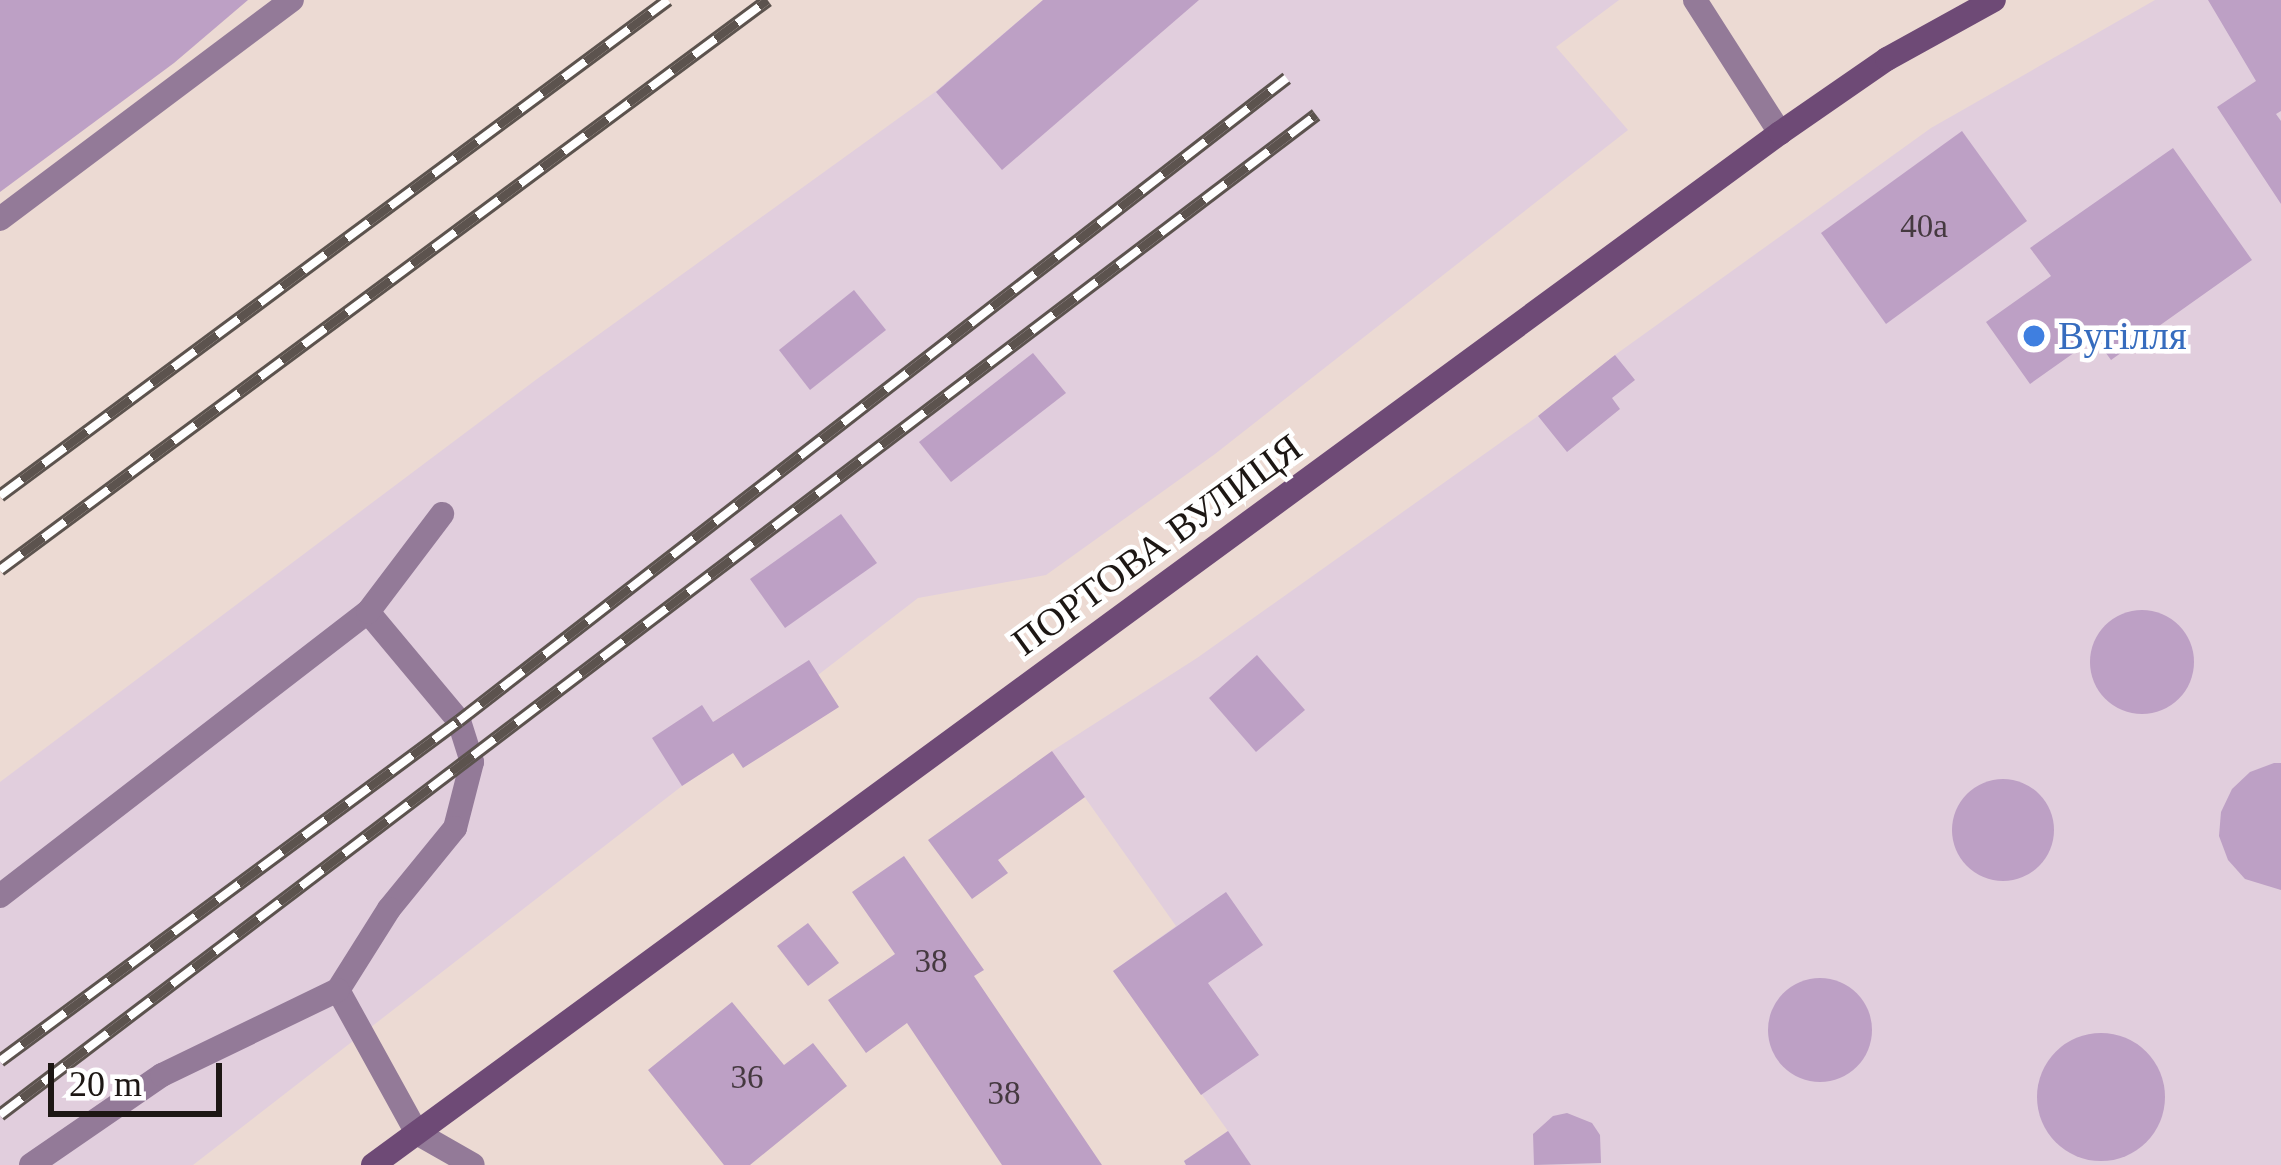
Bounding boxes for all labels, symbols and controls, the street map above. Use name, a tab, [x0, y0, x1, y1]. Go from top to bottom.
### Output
house number: 40а	[1900, 207, 1948, 247]
place label: Вугілля	[2058, 313, 2187, 359]
marker: Вугілля	[2021, 323, 2047, 349]
street label: ПОРТОВА ВУЛИЦЯ	[1003, 424, 1311, 666]
house number: 38	[914, 942, 948, 982]
scale bar	[54, 1039, 228, 1113]
house number: 36	[730, 1058, 764, 1098]
text: 20 m	[69, 1064, 142, 1104]
house number: 38	[988, 1074, 1020, 1114]

